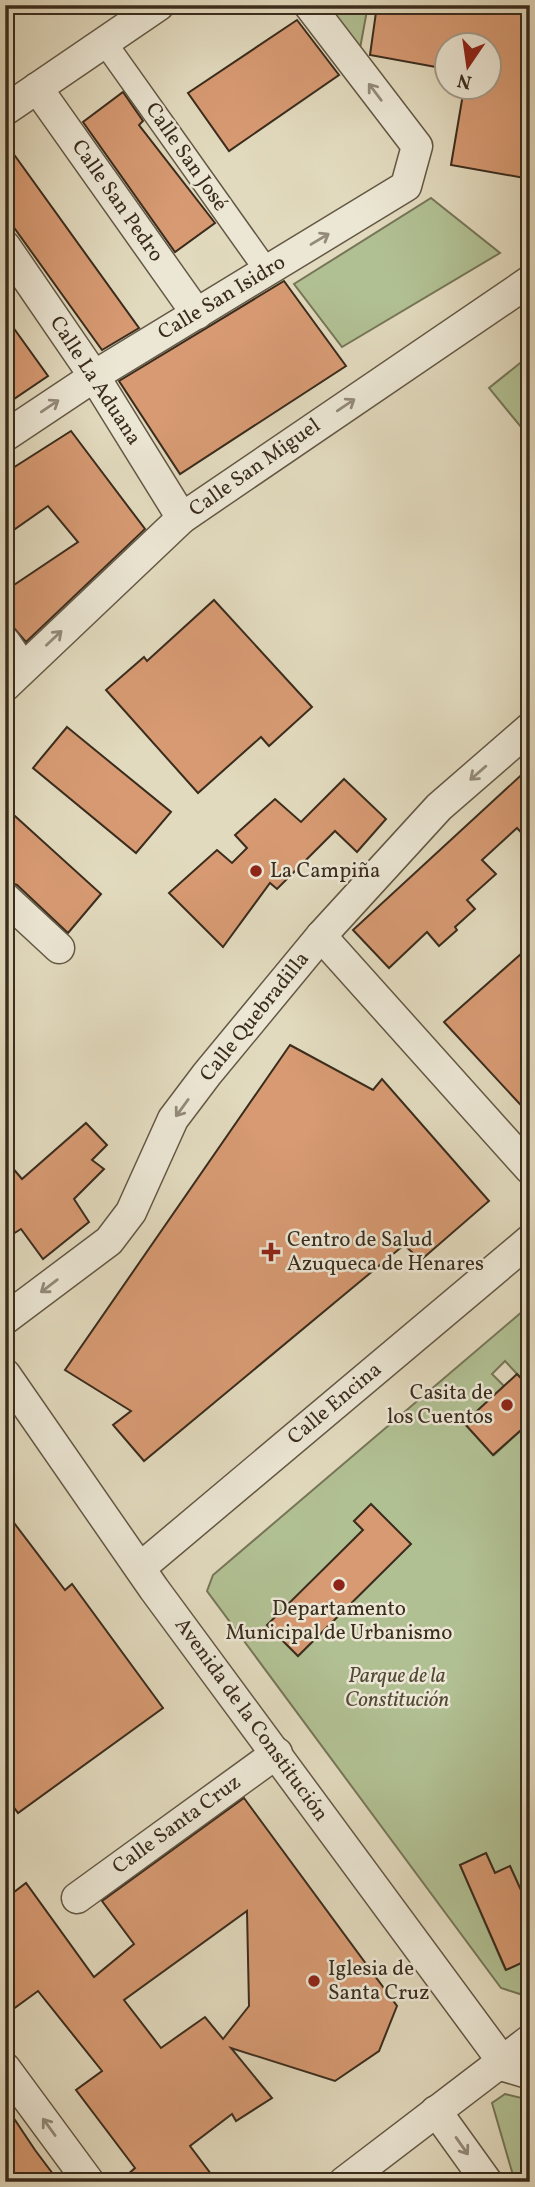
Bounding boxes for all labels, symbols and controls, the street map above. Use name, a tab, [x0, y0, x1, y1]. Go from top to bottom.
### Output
north arrow	[434, 32, 504, 102]
text: N	[455, 66, 474, 95]
one-way arrow	[368, 83, 383, 102]
street label: Calle San José	[138, 97, 234, 217]
street label: Calle San Pedro	[64, 134, 170, 268]
one-way arrow	[309, 231, 329, 245]
street label: Calle San Isidro	[153, 248, 291, 348]
street label: Calle La Aduana	[42, 311, 148, 451]
one-way arrow	[336, 398, 355, 412]
one-way arrow	[40, 399, 59, 414]
street label: Calle San Miguel	[183, 412, 327, 524]
one-way arrow	[45, 630, 62, 647]
one-way arrow	[470, 765, 488, 781]
place label: La Campiña	[270, 857, 381, 886]
marker: La Campiña	[248, 863, 264, 879]
street label: Calle Quebradilla	[193, 946, 317, 1088]
one-way arrow	[174, 1098, 189, 1117]
place label: Centro de Salud Azuqueca de Henares	[287, 1226, 484, 1279]
marker: Centro de Salud Azuqueca de Henares	[261, 1242, 281, 1262]
one-way arrow	[40, 1279, 59, 1294]
street label: Calle Encina	[282, 1356, 388, 1452]
place label: Casita de los Cuentos	[387, 1379, 493, 1432]
marker: Casita de los Cuentos	[499, 1397, 515, 1413]
marker: Departamento Municipal de Urbanismo	[331, 1577, 347, 1593]
place label: Departamento Municipal de Urbanismo	[225, 1595, 453, 1648]
street label: Avenida de la Constitución	[167, 1612, 335, 1828]
park label: Parque de la Constitución	[345, 1662, 449, 1715]
street label: Calle Santa Cruz	[107, 1768, 247, 1882]
place label: Iglesia de Santa Cruz	[328, 1955, 430, 2008]
marker: Iglesia de Santa Cruz	[306, 1973, 322, 1989]
one-way arrow	[41, 2118, 56, 2137]
one-way arrow	[454, 2136, 469, 2155]

